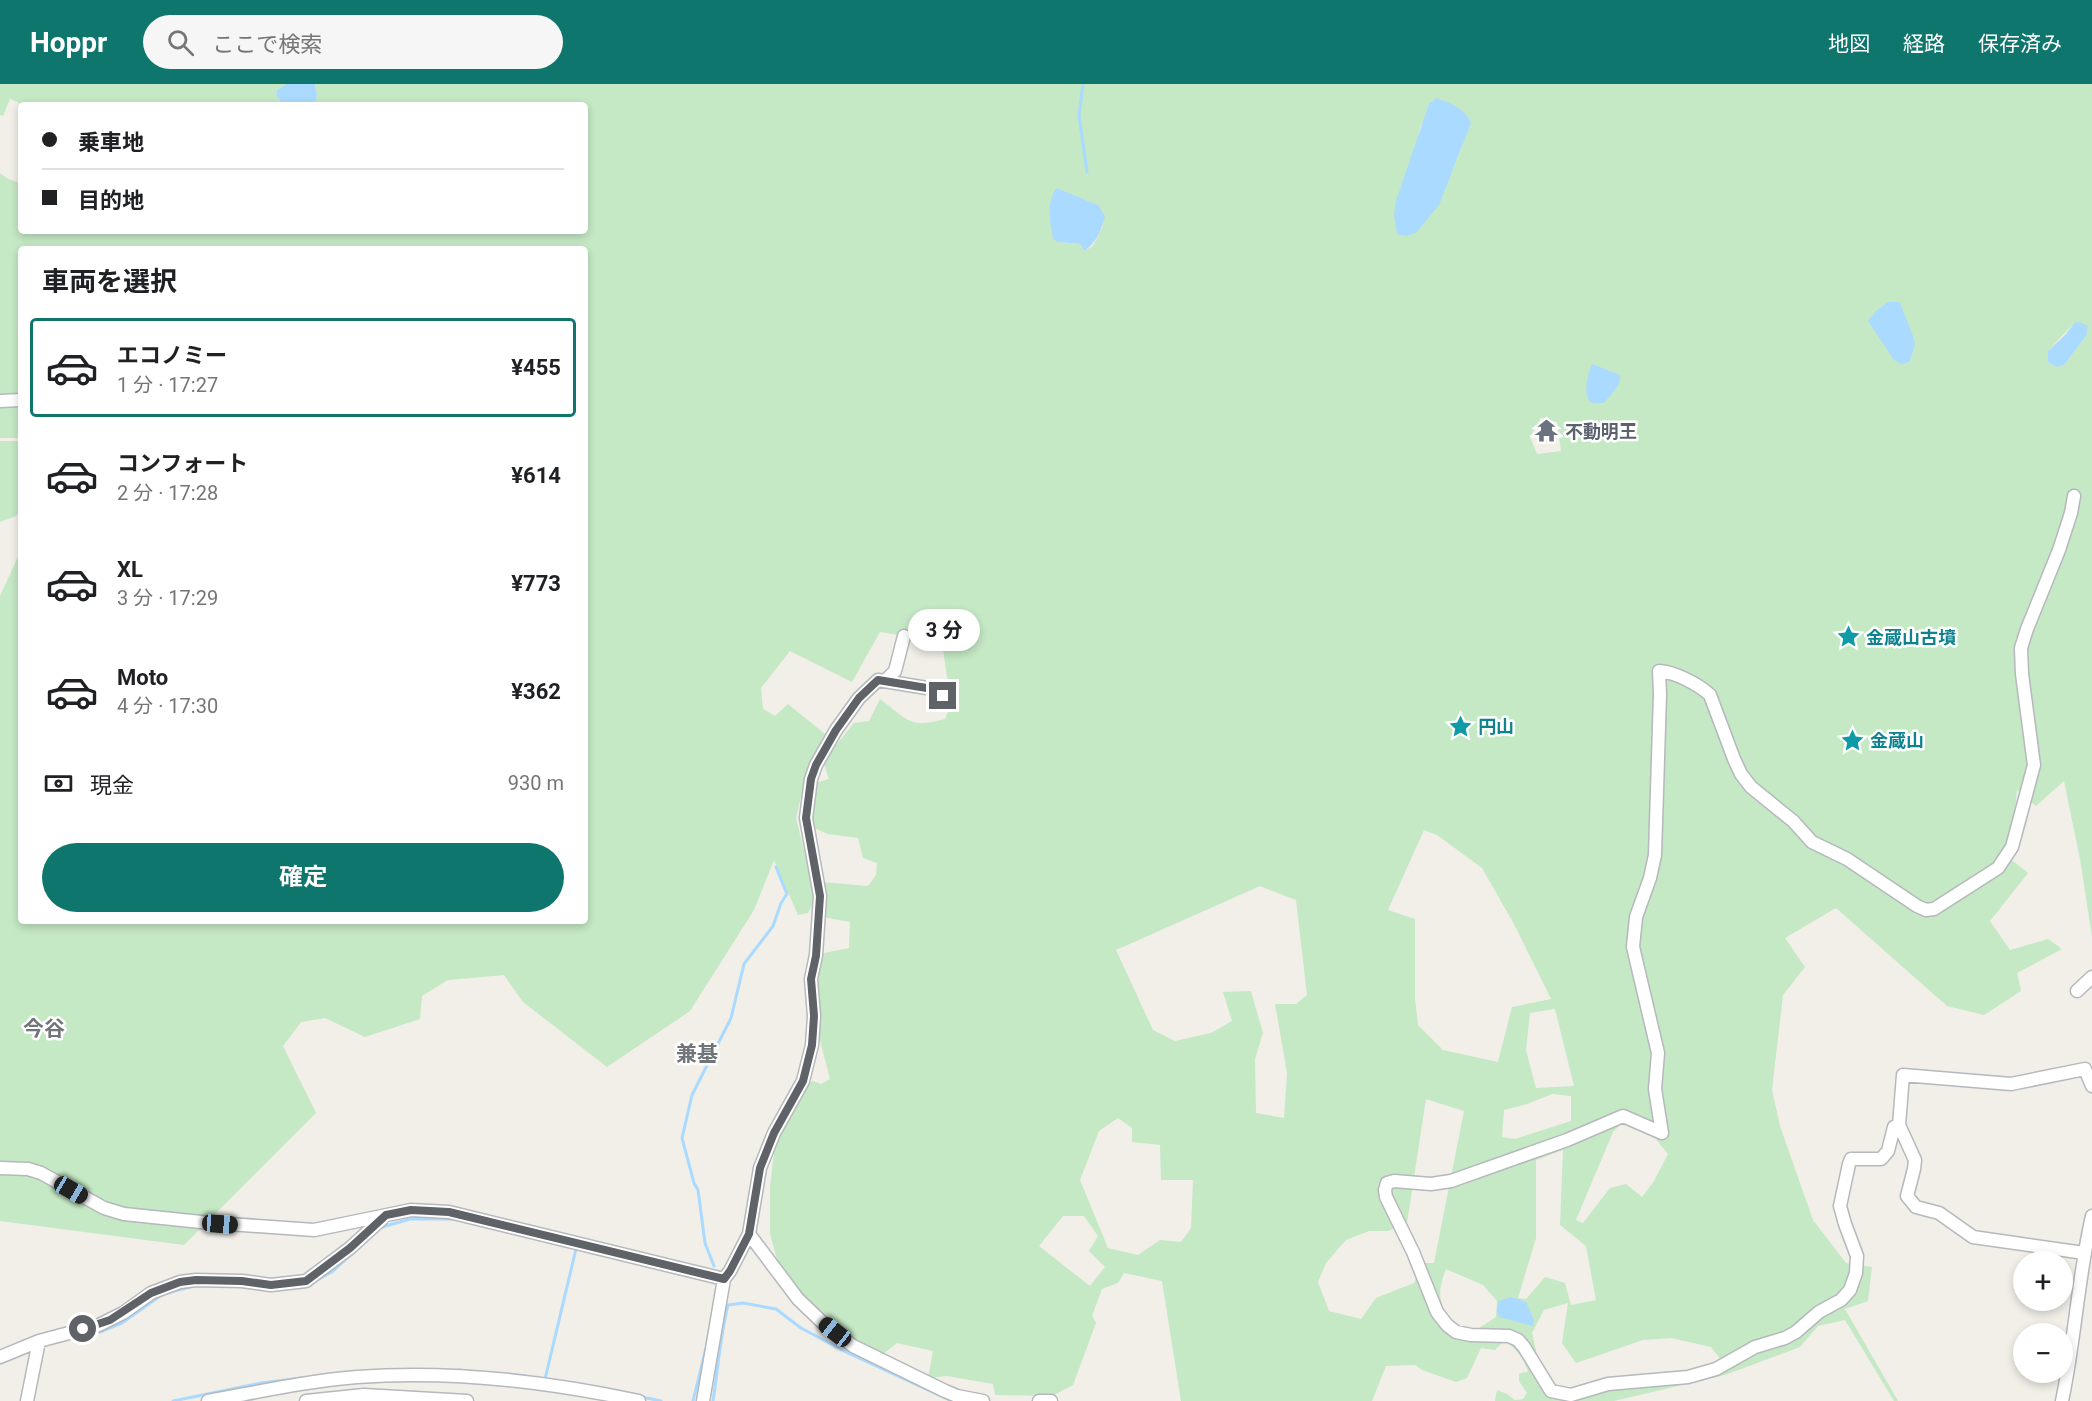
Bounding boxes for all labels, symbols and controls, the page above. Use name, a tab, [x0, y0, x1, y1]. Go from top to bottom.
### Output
search box	[143, 15, 563, 69]
text: Hoppr	[30, 26, 107, 59]
icon: search	[164, 26, 197, 59]
text: ここで検索	[212, 32, 322, 57]
text: 地図	[1828, 32, 1870, 56]
text: 経路	[1903, 32, 1945, 56]
text: 保存済み	[1978, 32, 2062, 56]
text: 乗車地	[78, 130, 144, 155]
text: 目的地	[78, 188, 144, 213]
text: 車両を選択	[42, 266, 177, 298]
icon: car	[45, 341, 99, 395]
text: エコノミー	[117, 343, 227, 368]
text: ¥455	[511, 355, 561, 380]
text: 1 分 · 17:27	[117, 373, 218, 397]
temple icon: 不動明王	[1534, 418, 1560, 444]
place label: 不動明王	[1565, 421, 1637, 442]
icon: car	[45, 449, 99, 503]
text: コンフォート	[117, 451, 248, 476]
text: ¥614	[511, 463, 561, 488]
text: 2 分 · 17:28	[117, 481, 218, 505]
icon: car	[45, 557, 99, 611]
text: XL	[117, 557, 143, 582]
text: ¥773	[511, 571, 561, 596]
text: 3 分 · 17:29	[117, 586, 218, 610]
callout: 3 分	[907, 609, 979, 651]
text: 3 分	[926, 618, 962, 642]
place icon: 金蔵山古墳	[1835, 624, 1861, 650]
place label: 金蔵山古墳	[1866, 627, 1956, 648]
icon: car	[45, 665, 99, 719]
text: Moto	[117, 665, 168, 690]
text: ¥362	[511, 679, 561, 704]
route end	[929, 682, 956, 709]
text: 4 分 · 17:30	[117, 694, 218, 718]
place icon: 円山	[1447, 713, 1473, 739]
place label: 円山	[1478, 716, 1514, 737]
place icon: 金蔵山	[1839, 727, 1865, 753]
place label: 金蔵山	[1870, 730, 1924, 751]
icon: cash	[42, 767, 75, 800]
text: 930 m	[508, 771, 564, 795]
text: 現金	[90, 773, 134, 798]
button: 確定	[42, 843, 564, 912]
district label: 今谷	[23, 1017, 65, 1041]
district label: 兼基	[676, 1042, 718, 1066]
car	[51, 1173, 91, 1207]
car	[201, 1214, 239, 1234]
map controls	[2013, 1251, 2073, 1383]
button: +	[2013, 1251, 2073, 1311]
car	[815, 1314, 855, 1350]
route start	[69, 1315, 96, 1342]
button: −	[2013, 1323, 2073, 1383]

